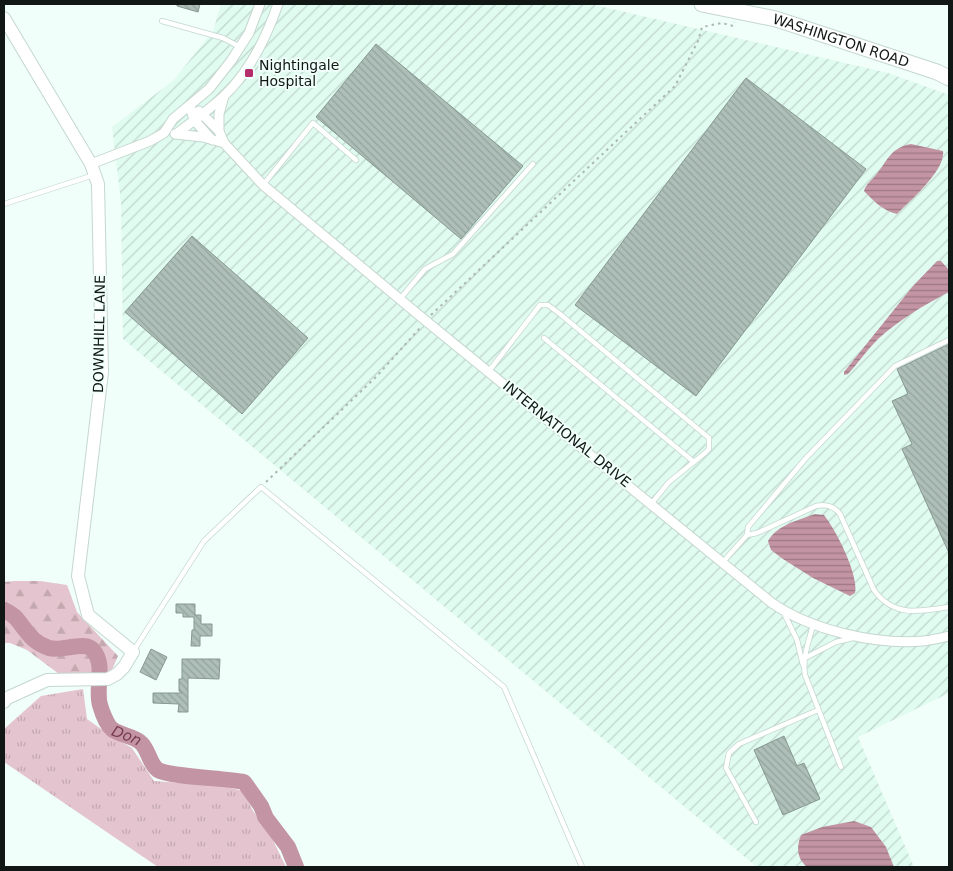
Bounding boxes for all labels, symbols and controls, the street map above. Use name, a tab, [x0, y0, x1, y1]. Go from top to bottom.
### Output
street label: WASHINGTON ROAD	[771, 11, 911, 70]
place label: Nightingale Hospital	[259, 57, 339, 89]
marker: Nightingale Hospital	[243, 67, 255, 79]
street label: DOWNHILL LANE	[90, 275, 108, 393]
street label: INTERNATIONAL DRIVE	[500, 378, 634, 490]
water label: Don	[109, 722, 145, 750]

